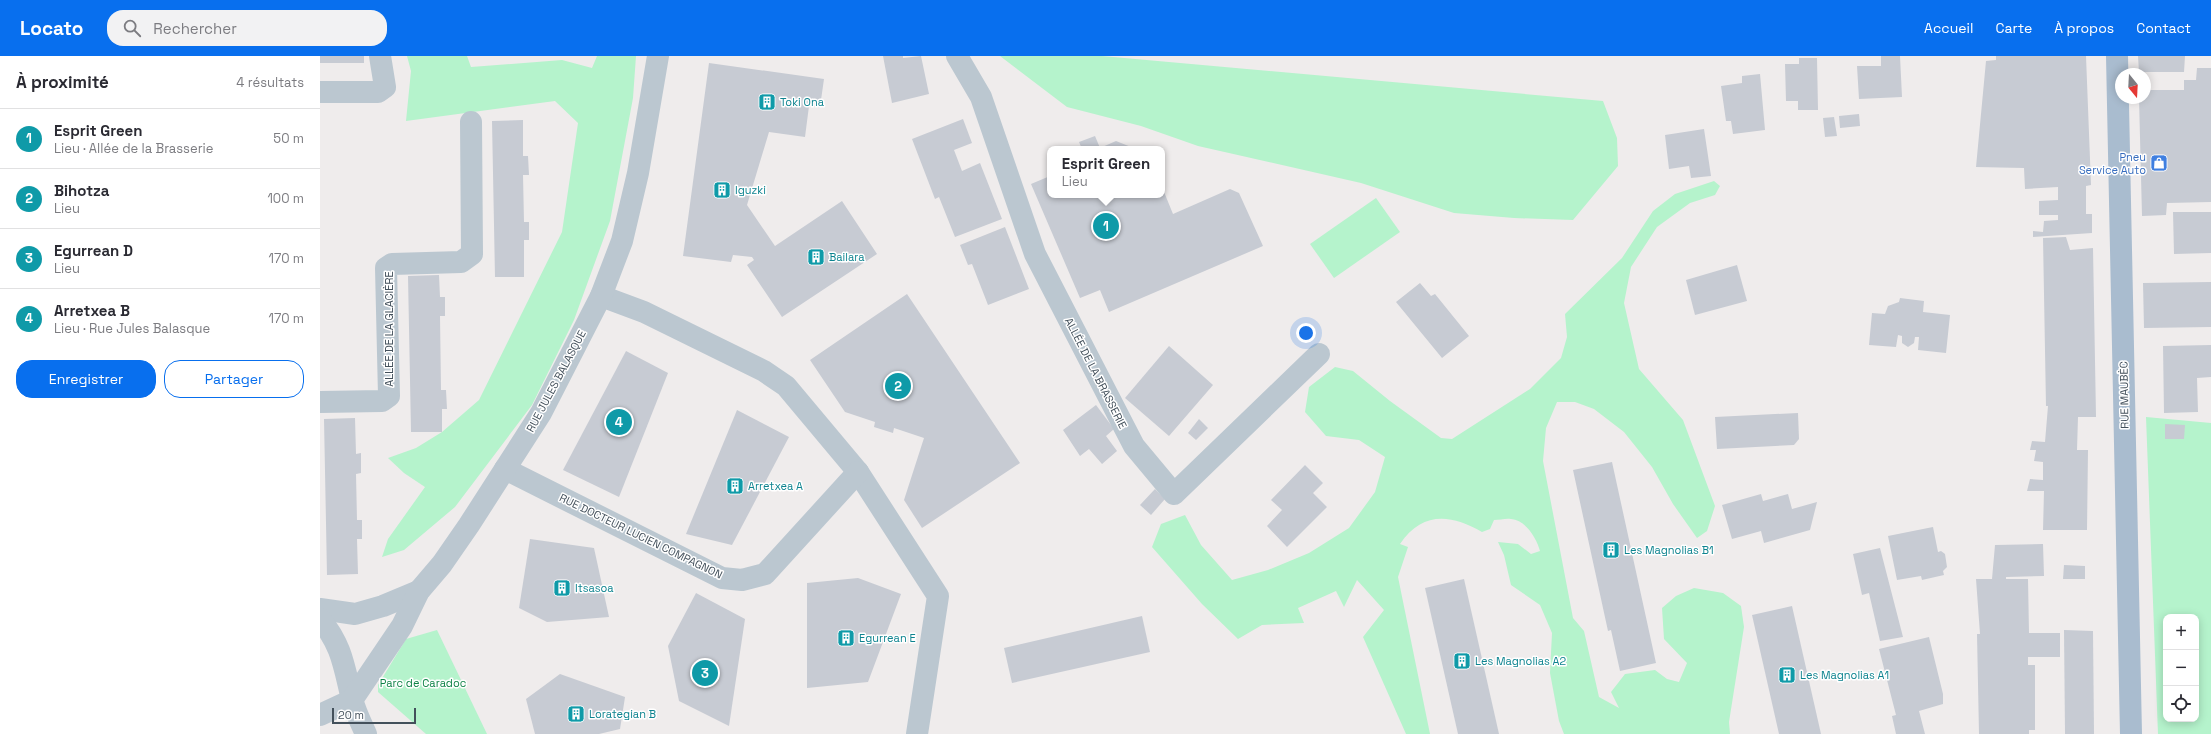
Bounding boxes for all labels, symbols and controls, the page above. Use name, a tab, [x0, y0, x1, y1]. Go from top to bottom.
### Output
search box	[107, 10, 387, 46]
text: Locato	[20, 16, 83, 41]
icon: search	[121, 17, 143, 39]
text: Rechercher	[153, 19, 237, 38]
text: Accueil	[1924, 19, 1973, 37]
text: Carte	[1995, 19, 2032, 37]
text: À propos	[2054, 19, 2114, 37]
text: Contact	[2136, 19, 2191, 37]
north arrow	[2115, 68, 2151, 104]
text: À proximité	[16, 71, 109, 93]
text: 4 résultats	[236, 74, 304, 91]
building icon: Toki Ona	[757, 92, 777, 112]
place label: Toki Ona	[780, 95, 825, 109]
text: Esprit Green	[54, 121, 142, 140]
text: 1	[26, 130, 32, 147]
text: 50 m	[273, 130, 304, 147]
text: Lieu · Allée de la Brasserie	[54, 140, 213, 157]
popup	[1047, 146, 1165, 198]
place label: Pneu Service Auto	[2079, 150, 2146, 177]
shop icon: Pneu Service Auto	[2149, 153, 2169, 173]
text: Esprit Green	[1062, 154, 1150, 173]
text: Lieu	[1062, 173, 1088, 190]
building icon: Iguzki	[712, 180, 732, 200]
text: Bihotza	[54, 181, 109, 200]
place label: Iguzki	[735, 183, 766, 197]
text: 2	[25, 190, 33, 207]
text: 100 m	[267, 190, 304, 207]
text: Lieu	[54, 200, 80, 217]
pin: 1	[1093, 211, 1119, 241]
text: Egurrean D	[54, 241, 133, 260]
building icon: Bailara	[806, 247, 826, 267]
text: 3	[25, 250, 33, 267]
text: 170 m	[268, 250, 304, 267]
place label: Bailara	[829, 250, 865, 264]
text: Lieu	[54, 260, 80, 277]
street label: ALLÉE DE LA GLACIÈRE	[382, 271, 396, 387]
text: Arretxea B	[54, 301, 130, 320]
text: 4	[25, 310, 33, 327]
text: 170 m	[268, 310, 304, 327]
street label: ALLÉE DE LA BRASSERIE	[1062, 315, 1130, 431]
text: Lieu · Rue Jules Balasque	[54, 320, 210, 337]
your location	[1296, 323, 1316, 343]
street label: RUE JULES BALASQUE	[523, 328, 589, 434]
button: Enregistrer	[16, 360, 156, 398]
button: Partager	[164, 360, 304, 398]
street label: RUE MAUBÈC	[2116, 361, 2132, 429]
pin: 2	[885, 371, 911, 401]
pin: 4	[606, 407, 632, 437]
building icon: Arretxea A	[725, 476, 745, 496]
place label: Arretxea A	[748, 479, 803, 493]
street label: RUE DOCTEUR LUCIEN COMPAGNON	[557, 490, 725, 582]
building icon: Les Magnolias B1	[1601, 540, 1621, 560]
place label: Les Magnolias B1	[1624, 543, 1714, 557]
building icon: Itsasoa	[552, 578, 572, 598]
place label: Itsasoa	[575, 581, 614, 595]
map controls	[2163, 614, 2199, 722]
button: +	[2163, 614, 2199, 650]
building icon: Egurrean E	[836, 628, 856, 648]
place label: Egurrean E	[859, 631, 916, 645]
button: −	[2163, 650, 2199, 686]
building icon: Les Magnolias A2	[1452, 651, 1472, 671]
place label: Les Magnolias A2	[1475, 654, 1566, 668]
pin: 3	[692, 658, 718, 688]
building icon: Les Magnolias A1	[1777, 665, 1797, 685]
place label: Les Magnolias A1	[1800, 668, 1889, 682]
park label: Parc de Caradoc	[380, 676, 466, 690]
button: locate	[2163, 686, 2199, 722]
building icon: Lorategian B	[566, 704, 586, 724]
scale bar	[332, 706, 416, 725]
place label: Lorategian B	[589, 707, 656, 721]
text: 20 m	[338, 708, 364, 722]

